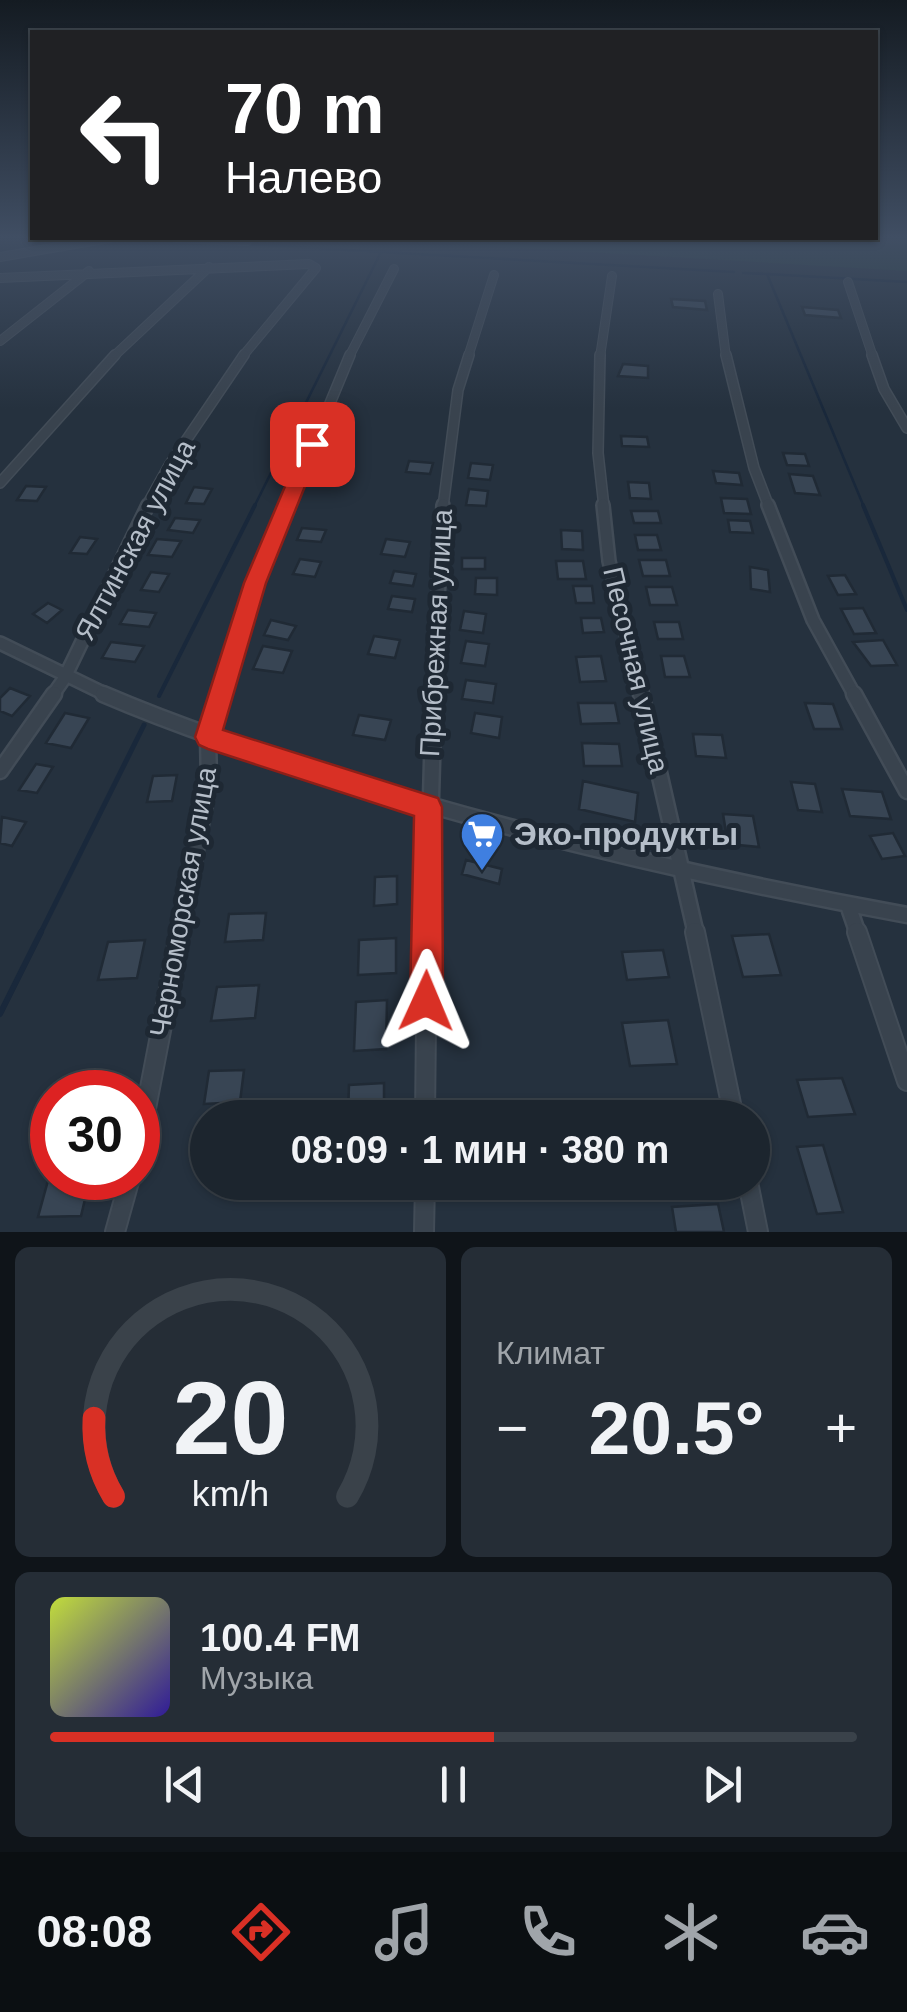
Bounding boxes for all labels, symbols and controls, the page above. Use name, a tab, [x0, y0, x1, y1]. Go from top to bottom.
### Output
icon: left	[60, 70, 190, 200]
text: 70 m	[225, 70, 385, 148]
text: Налево	[225, 152, 382, 203]
pin	[270, 402, 355, 487]
icon: arrive	[285, 417, 340, 472]
street label: Ялтинская улица	[69, 434, 201, 646]
street label: Прибрежная улица	[414, 508, 458, 758]
street label: Песочная улица	[597, 564, 675, 776]
street label: Черноморская улица	[144, 764, 222, 1039]
supermarket icon: Эко-продукты	[459, 811, 505, 872]
place label: Эко-продукты	[514, 816, 738, 852]
position arrow	[374, 949, 478, 1053]
speed limit sign: 30	[30, 1070, 160, 1200]
text: 08:09 · 1 мин · 380 m	[291, 1129, 669, 1171]
text: Климат	[496, 1335, 605, 1371]
text: 20	[173, 1360, 288, 1476]
text: 20.5°	[589, 1386, 764, 1470]
text: −	[496, 1397, 528, 1459]
text: +	[825, 1397, 857, 1459]
text: km/h	[192, 1474, 269, 1514]
text: 100.4 FM	[200, 1617, 361, 1659]
text: Музыка	[200, 1660, 313, 1696]
icon: previous	[157, 1757, 212, 1812]
icon: pause	[426, 1757, 481, 1812]
icon: next	[695, 1757, 750, 1812]
icon: directions	[226, 1897, 296, 1967]
icon: music	[369, 1897, 439, 1967]
icon: phone	[513, 1897, 583, 1967]
icon: climate	[656, 1897, 726, 1967]
icon: car	[800, 1897, 870, 1967]
text: 08:08	[37, 1906, 152, 1957]

